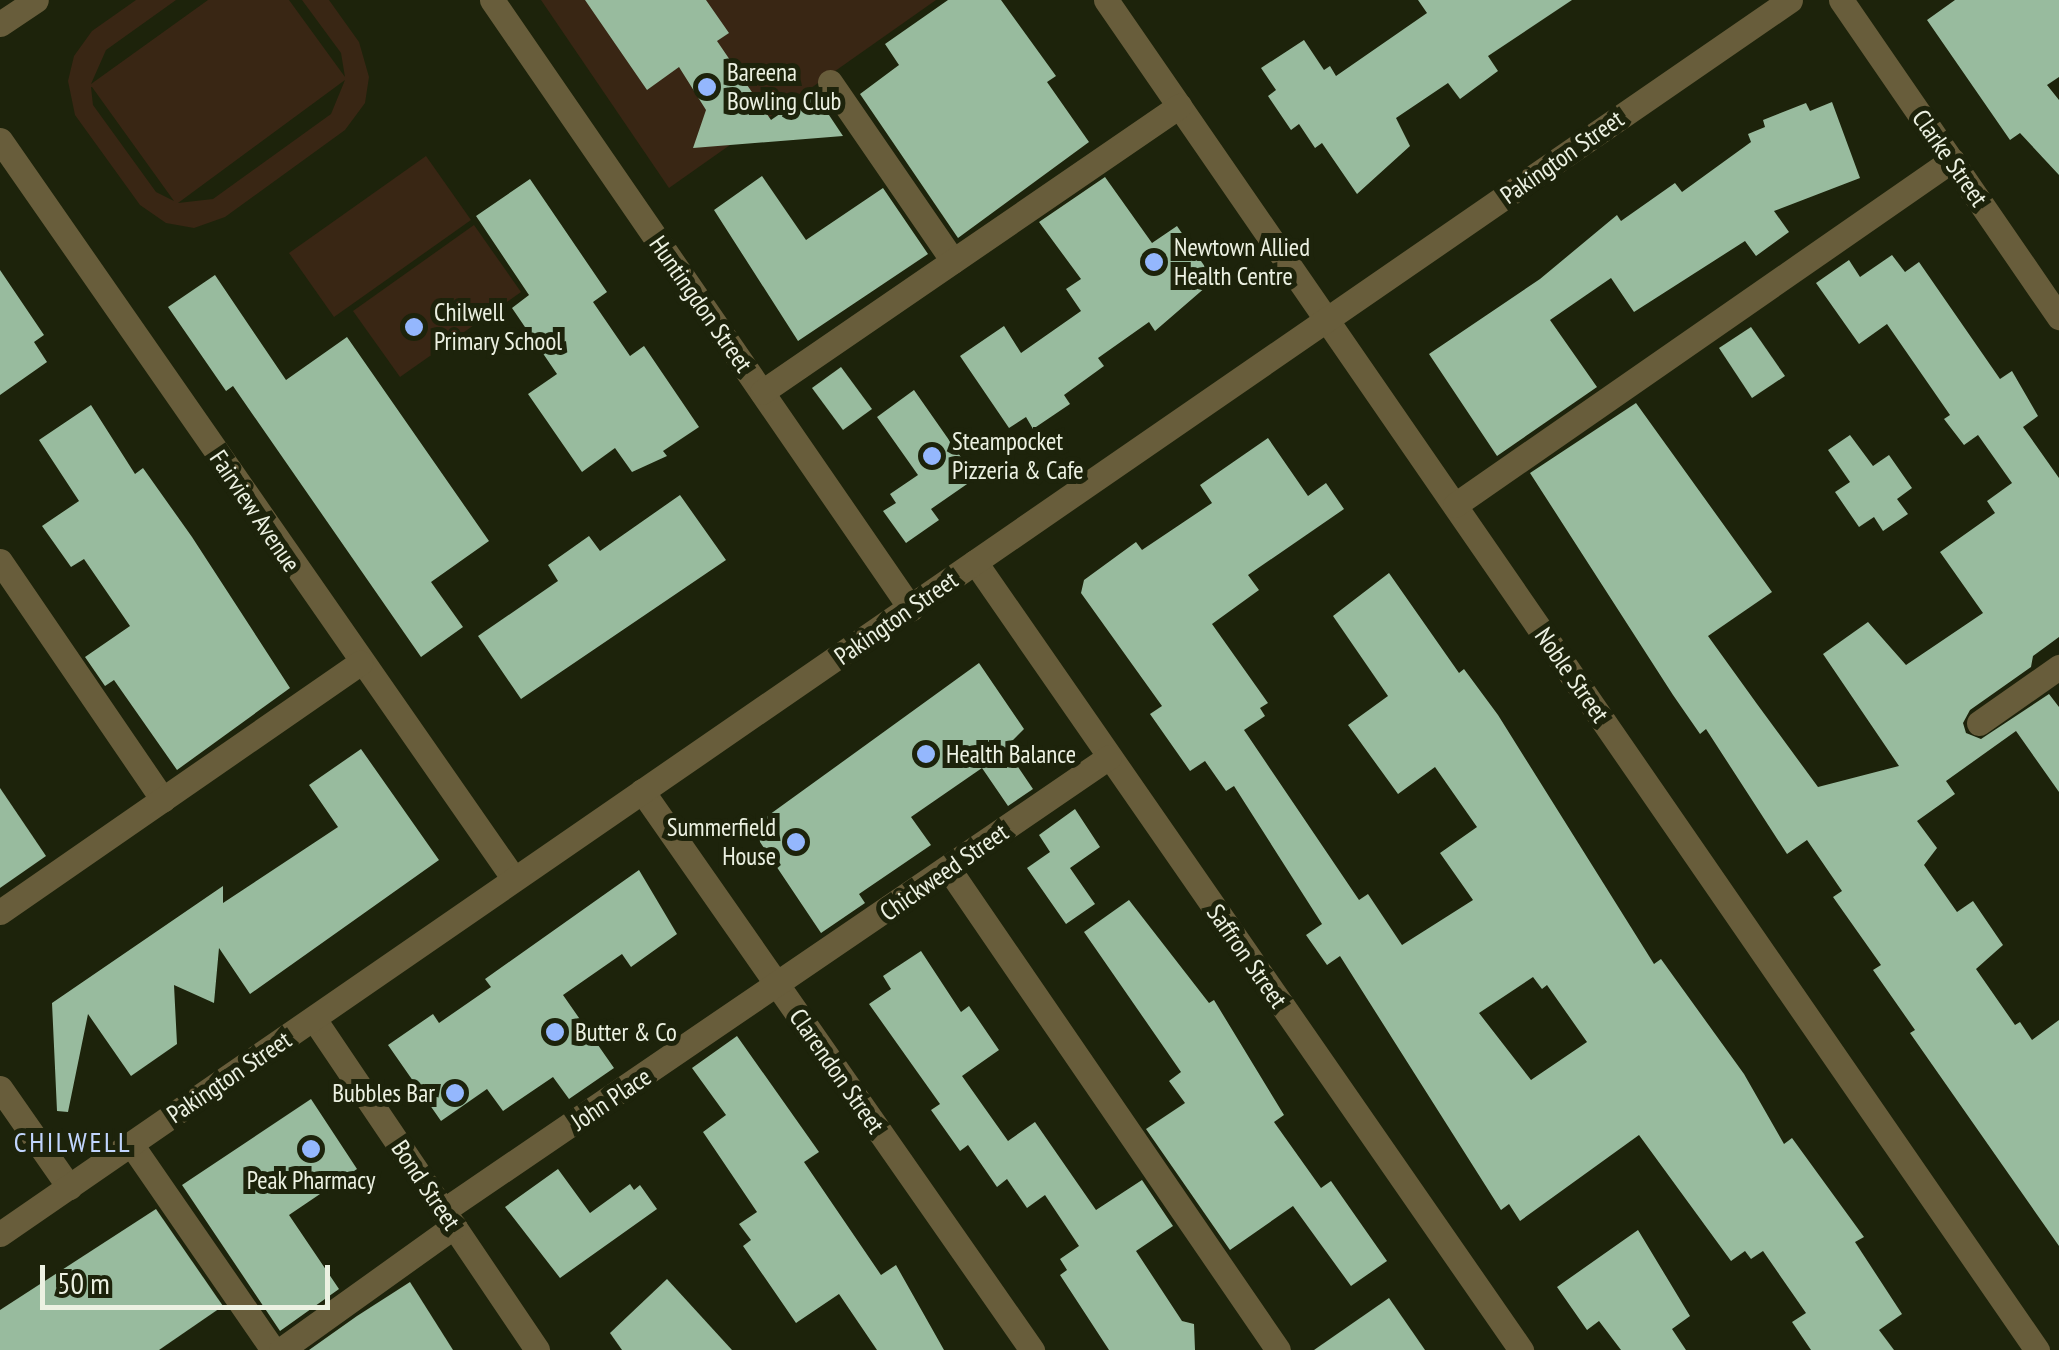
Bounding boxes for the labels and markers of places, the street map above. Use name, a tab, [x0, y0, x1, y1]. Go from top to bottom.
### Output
place label: Bareena Bowling Club	[727, 58, 841, 117]
marker: Bareena Bowling Club	[696, 76, 718, 98]
place label: Newtown Allied Health Centre	[1174, 233, 1311, 292]
marker: Newtown Allied Health Centre	[1143, 251, 1165, 273]
place label: Chilwell Primary School	[434, 298, 563, 357]
marker: Chilwell Primary School	[403, 316, 425, 338]
place label: Steampocket Pizzeria & Cafe	[952, 427, 1084, 486]
marker: Steampocket Pizzeria & Cafe	[921, 445, 943, 467]
place label: Health Balance	[946, 739, 1076, 769]
marker: Health Balance	[915, 743, 937, 765]
place label: Summerfield House	[667, 813, 776, 872]
marker: Summerfield House	[785, 831, 807, 853]
place label: Butter & Co	[575, 1017, 677, 1047]
marker: Butter & Co	[544, 1021, 566, 1043]
place label: Bubbles Bar	[332, 1078, 435, 1108]
marker: Bubbles Bar	[444, 1082, 466, 1104]
marker: Peak Pharmacy	[300, 1138, 322, 1160]
place label: Peak Pharmacy	[246, 1165, 376, 1195]

